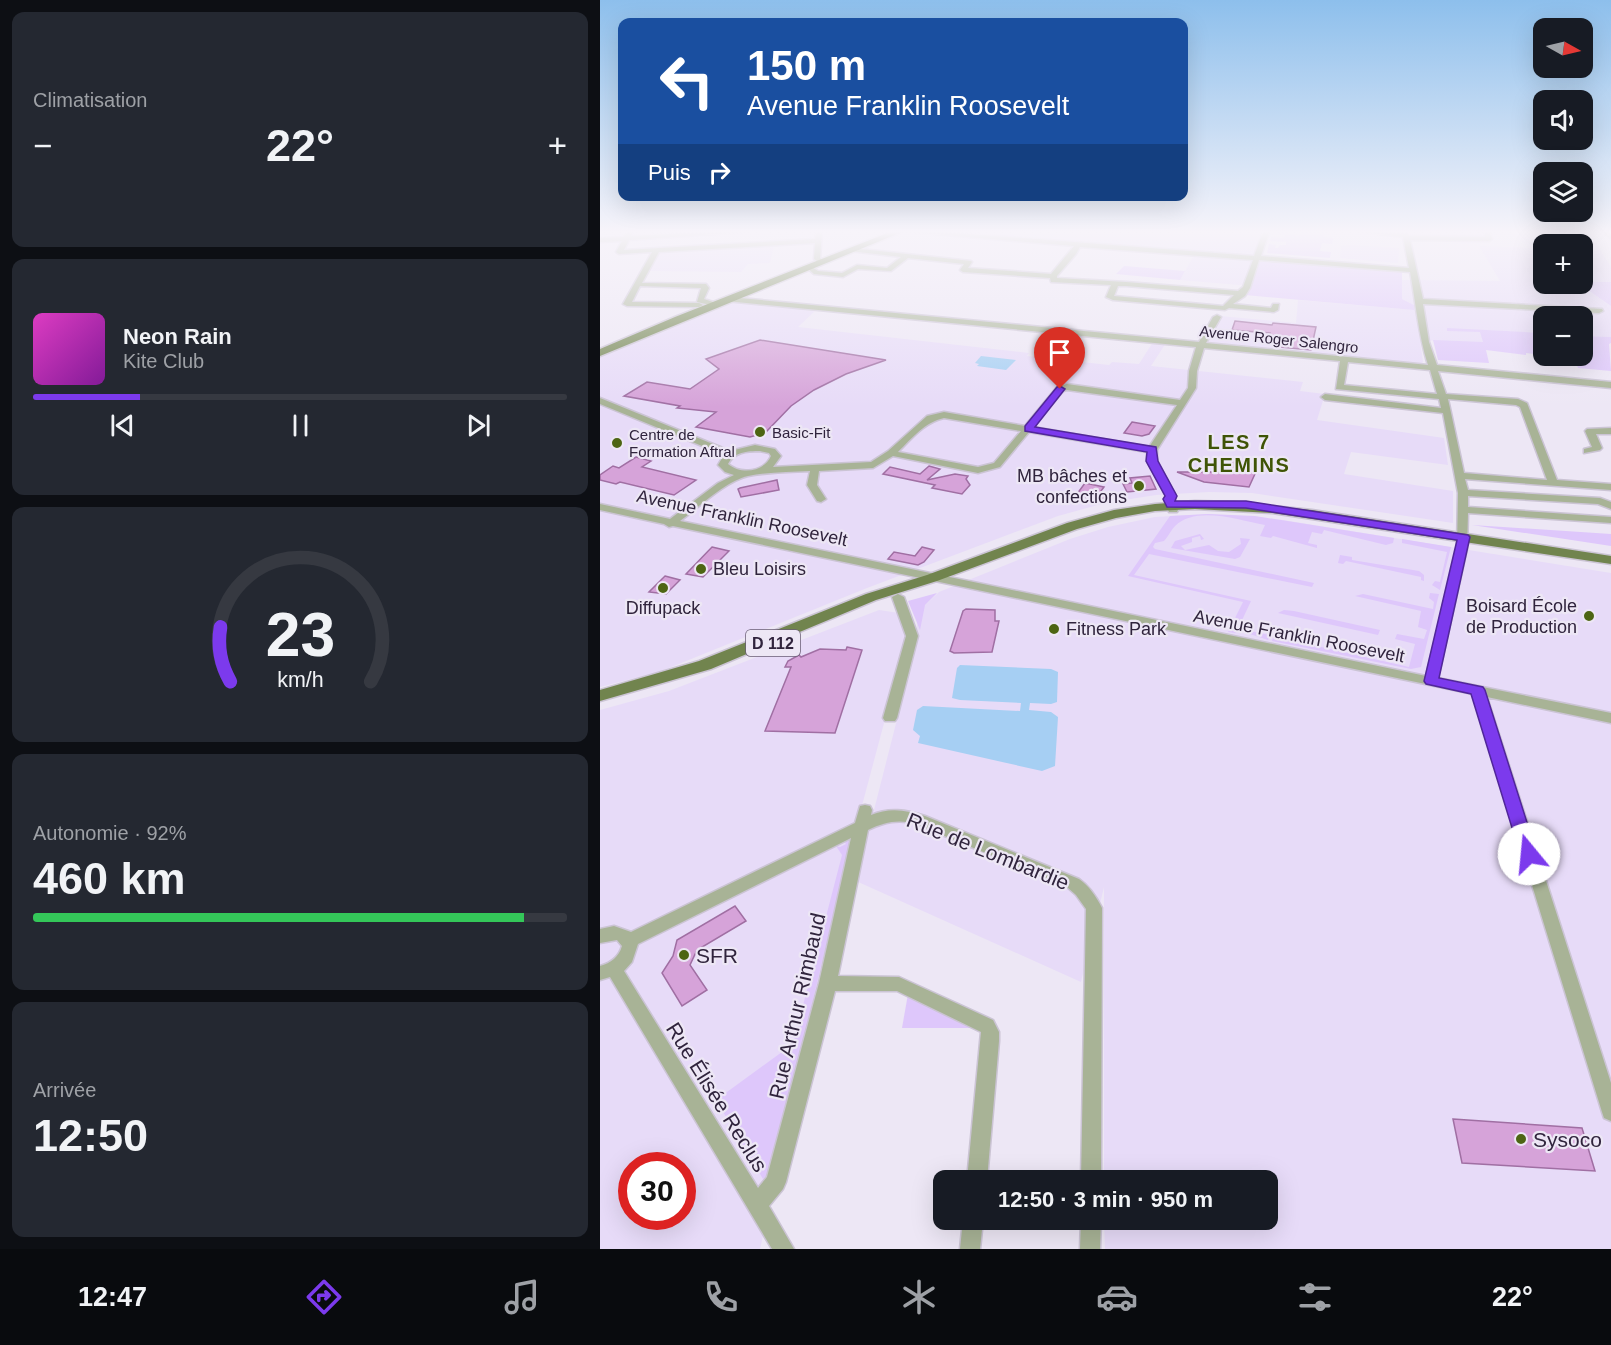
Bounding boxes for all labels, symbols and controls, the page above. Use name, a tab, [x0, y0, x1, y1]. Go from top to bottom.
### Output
north arrow	[1533, 18, 1593, 78]
map controls	[1533, 18, 1593, 366]
icon: left	[648, 42, 726, 120]
text: 150 m	[747, 42, 866, 89]
text: Climatisation	[33, 89, 147, 111]
button: sound	[1533, 90, 1593, 150]
text: Avenue Franklin Roosevelt	[747, 91, 1069, 121]
text: 22°	[266, 120, 334, 171]
text: −	[33, 127, 52, 164]
text: +	[548, 127, 567, 164]
icon: right	[703, 156, 736, 189]
text: Puis	[648, 160, 691, 185]
button: layers	[1533, 162, 1593, 222]
button: +	[1533, 234, 1593, 294]
button: −	[1533, 306, 1593, 366]
street label: Avenue Roger Salengro	[1199, 322, 1359, 356]
text: Neon Rain	[123, 324, 232, 349]
pin	[1034, 327, 1085, 389]
icon: arrive	[1043, 336, 1076, 369]
text: Kite Club	[123, 350, 204, 372]
icon: previous	[106, 409, 139, 442]
icon: pause	[284, 409, 317, 442]
icon: next	[462, 409, 495, 442]
place label: Basic-Fit	[772, 424, 831, 441]
marker: Basic-Fit	[753, 425, 767, 439]
place label: Centre de Formation Aftral	[629, 426, 735, 460]
district label: LES 7 CHEMINS	[1188, 431, 1290, 476]
marker: Centre de Formation Aftral	[610, 436, 624, 450]
place label: MB bâches et confections	[1017, 466, 1127, 507]
marker: MB bâches et confections	[1132, 479, 1146, 493]
street label: Avenue Franklin Roosevelt	[635, 486, 849, 550]
place label: Bleu Loisirs	[713, 559, 806, 579]
marker: Bleu Loisirs	[694, 562, 708, 576]
marker: Diffupack	[656, 581, 670, 595]
place label: Boisard École de Production	[1466, 596, 1577, 637]
place label: Diffupack	[626, 598, 701, 618]
text: 23	[265, 600, 335, 669]
street label: Avenue Franklin Roosevelt	[1192, 606, 1406, 666]
marker: Boisard École de Production	[1582, 609, 1596, 623]
place label: Fitness Park	[1066, 619, 1167, 639]
marker: Fitness Park	[1047, 622, 1061, 636]
road number: D 112	[746, 630, 800, 656]
text: km/h	[277, 668, 323, 692]
street label: Rue de Lombardie	[904, 808, 1072, 894]
text: Autonomie · 92%	[33, 822, 186, 844]
position arrow	[1497, 822, 1561, 886]
text: 460 km	[33, 853, 186, 904]
street label: Rue Arthur Rimbaud	[764, 911, 830, 1101]
place label: SFR	[696, 944, 738, 967]
marker: SFR	[677, 948, 691, 962]
street label: Rue Élisée Reclus	[662, 1018, 772, 1176]
text: Arrivée	[33, 1079, 96, 1101]
text: 12:50	[33, 1110, 148, 1161]
place label: Sysoco	[1533, 1128, 1602, 1151]
marker: Sysoco	[1514, 1132, 1528, 1146]
speed limit sign: 30	[618, 1152, 696, 1230]
text: 12:50 · 3 min · 950 m	[998, 1187, 1213, 1212]
icon: directions	[303, 1276, 345, 1318]
icon: music	[501, 1276, 543, 1318]
icon: phone	[700, 1276, 742, 1318]
icon: climate	[898, 1276, 940, 1318]
icon: car	[1096, 1276, 1138, 1318]
icon: filters	[1294, 1276, 1336, 1318]
text: 12:47	[78, 1282, 147, 1312]
text: 22°	[1492, 1282, 1533, 1312]

